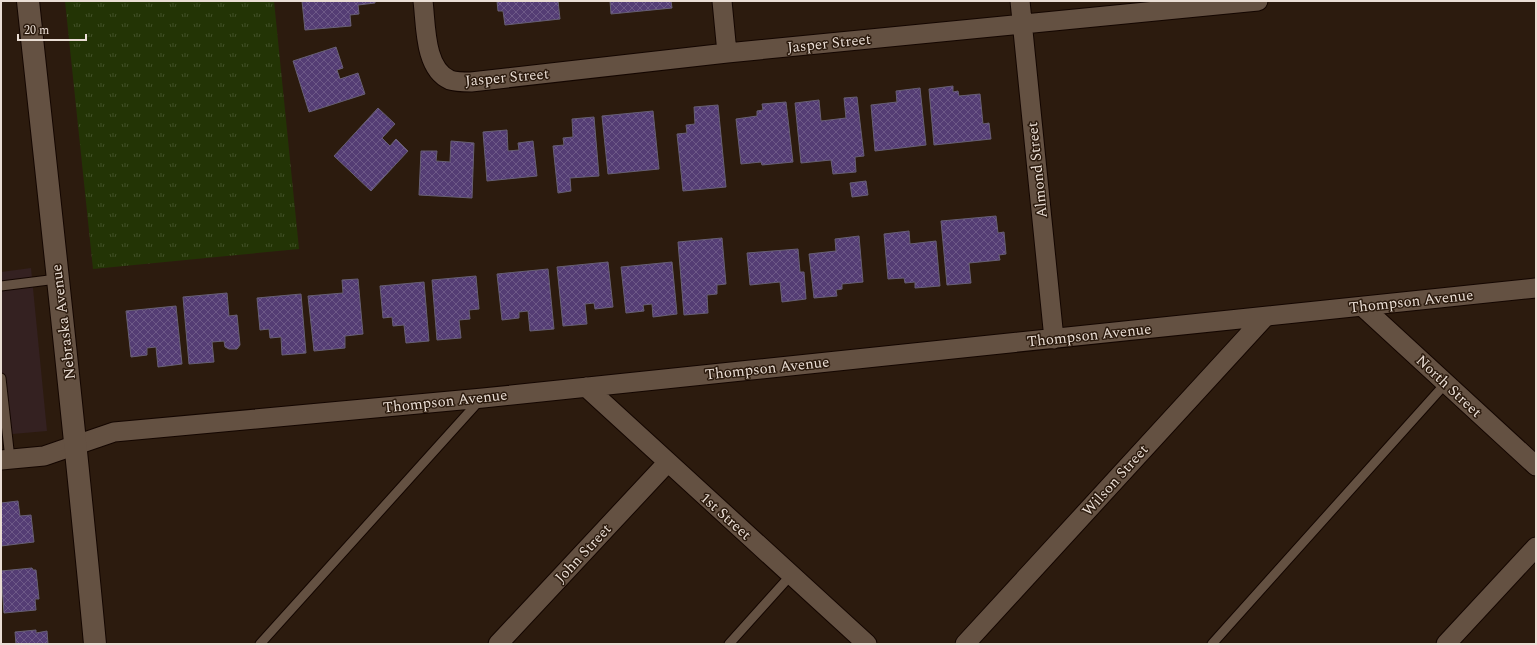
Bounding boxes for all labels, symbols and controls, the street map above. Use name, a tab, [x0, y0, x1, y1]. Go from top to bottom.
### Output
scale bar	[18, 16, 86, 42]
text: 20 m	[24, 21, 49, 40]
street label: Jasper Street	[786, 28, 872, 59]
street label: Jasper Street	[464, 62, 550, 93]
street label: Almond Street	[1021, 121, 1054, 219]
street label: Nebraska Avenue	[45, 263, 82, 381]
street label: Thompson Avenue	[1348, 284, 1474, 319]
street label: Thompson Avenue	[1026, 318, 1152, 353]
street label: North Street	[1410, 350, 1487, 423]
street label: Thompson Avenue	[704, 351, 830, 386]
street label: Thompson Avenue	[382, 384, 508, 419]
street label: Wilson Street	[1077, 439, 1154, 522]
street label: 1st Street	[695, 487, 756, 546]
street label: John Street	[550, 518, 617, 588]

